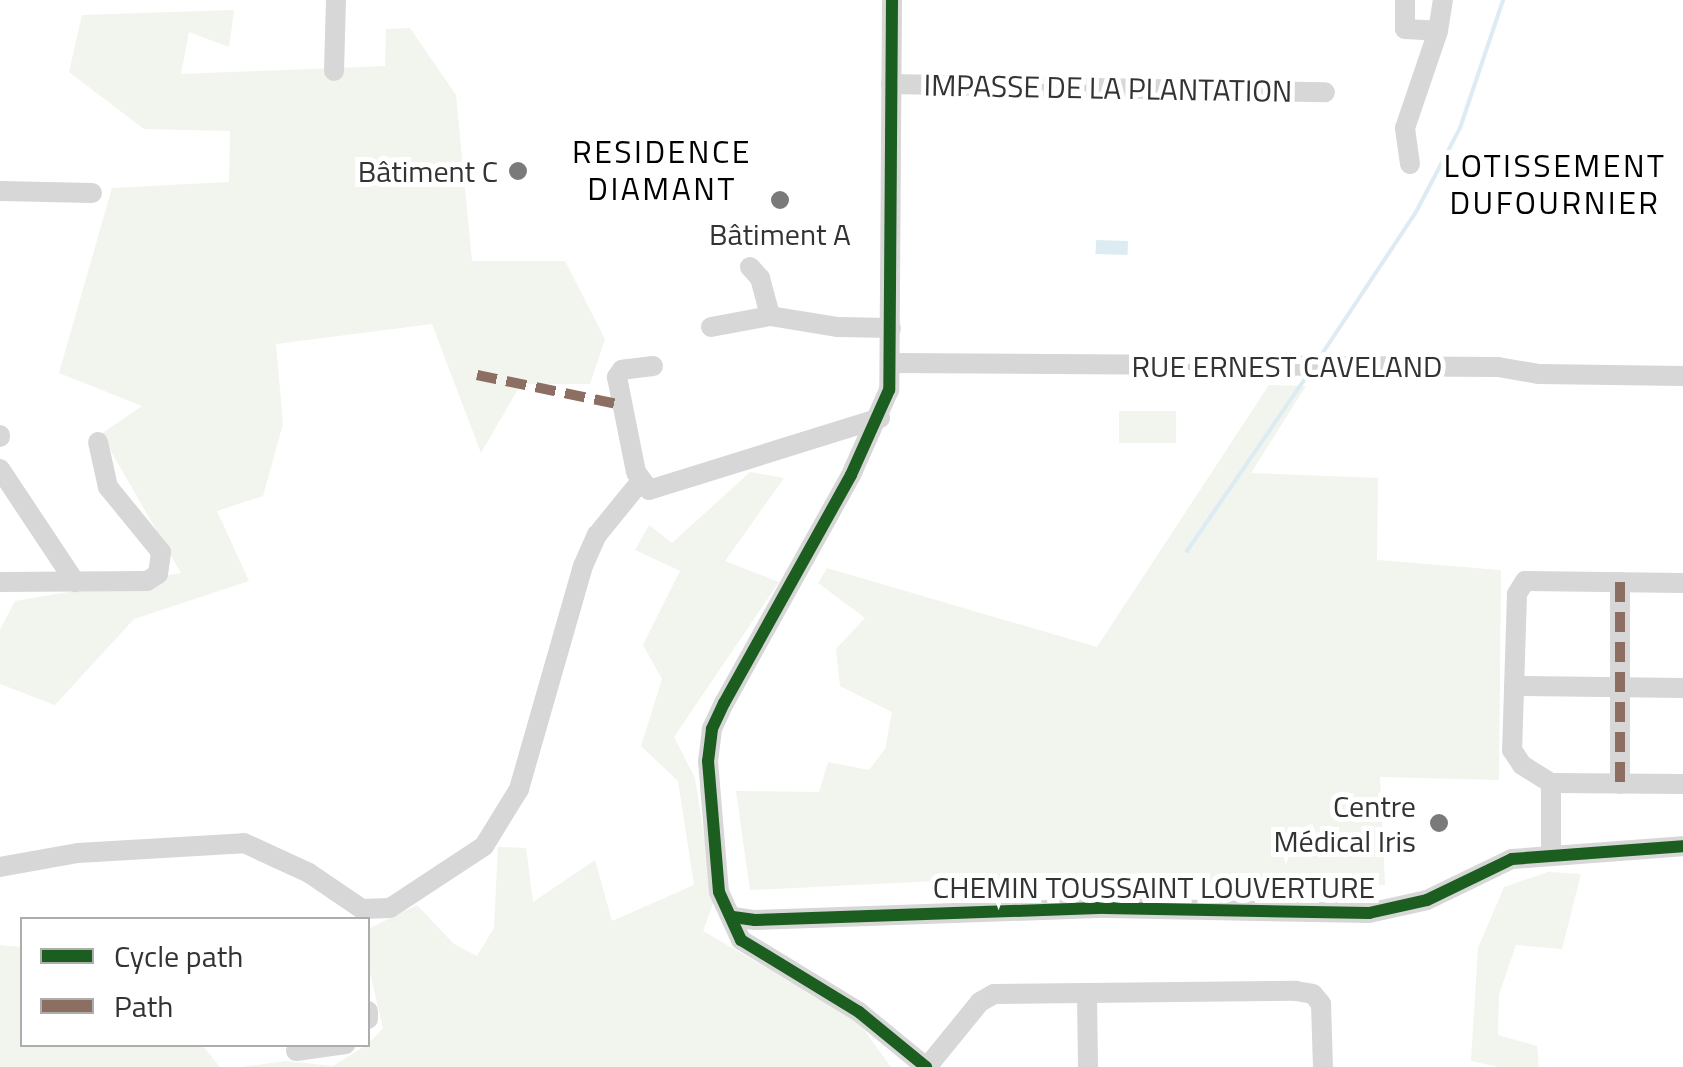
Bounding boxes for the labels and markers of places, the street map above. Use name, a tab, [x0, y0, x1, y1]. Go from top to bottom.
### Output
place label: Bâtiment C	[358, 153, 498, 189]
marker: Bâtiment C	[507, 160, 529, 182]
marker: Bâtiment A	[769, 189, 791, 211]
place label: Bâtiment A	[709, 216, 851, 252]
place label: Centre Médical Iris	[1273, 788, 1416, 858]
marker: Centre Médical Iris	[1426, 810, 1452, 836]

